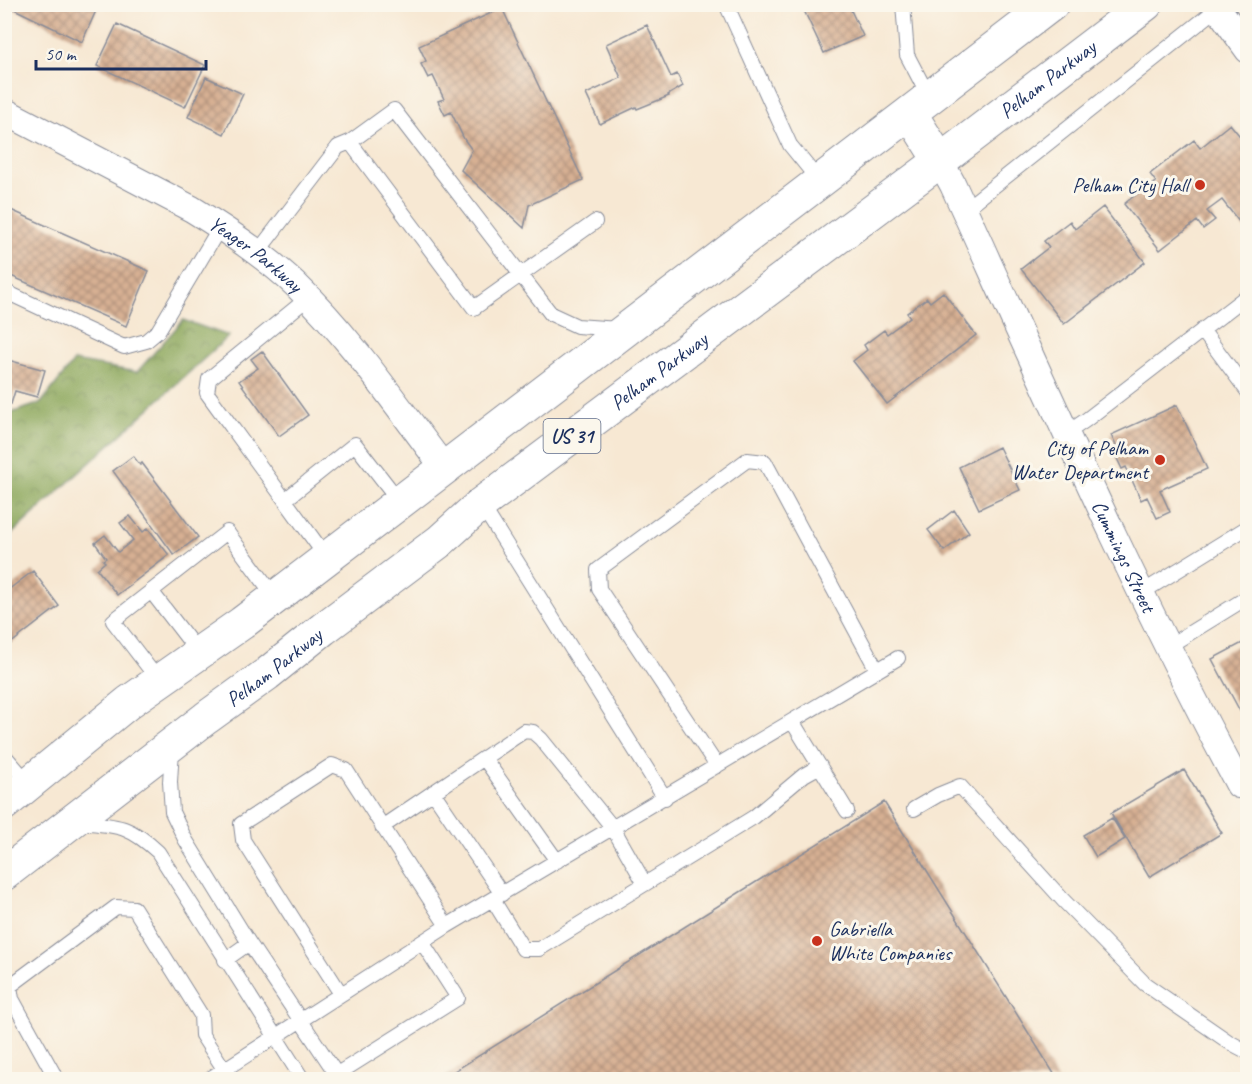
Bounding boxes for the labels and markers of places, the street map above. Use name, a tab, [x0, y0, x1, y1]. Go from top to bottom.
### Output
place label: Pelham City Hall	[1072, 172, 1191, 198]
marker: Pelham City Hall	[1193, 178, 1207, 192]
place label: City of Pelham Water Department	[1012, 435, 1150, 485]
marker: City of Pelham Water Department	[1153, 453, 1167, 467]
place label: Gabriella White Companies	[829, 916, 953, 966]
marker: Gabriella White Companies	[810, 934, 824, 948]

